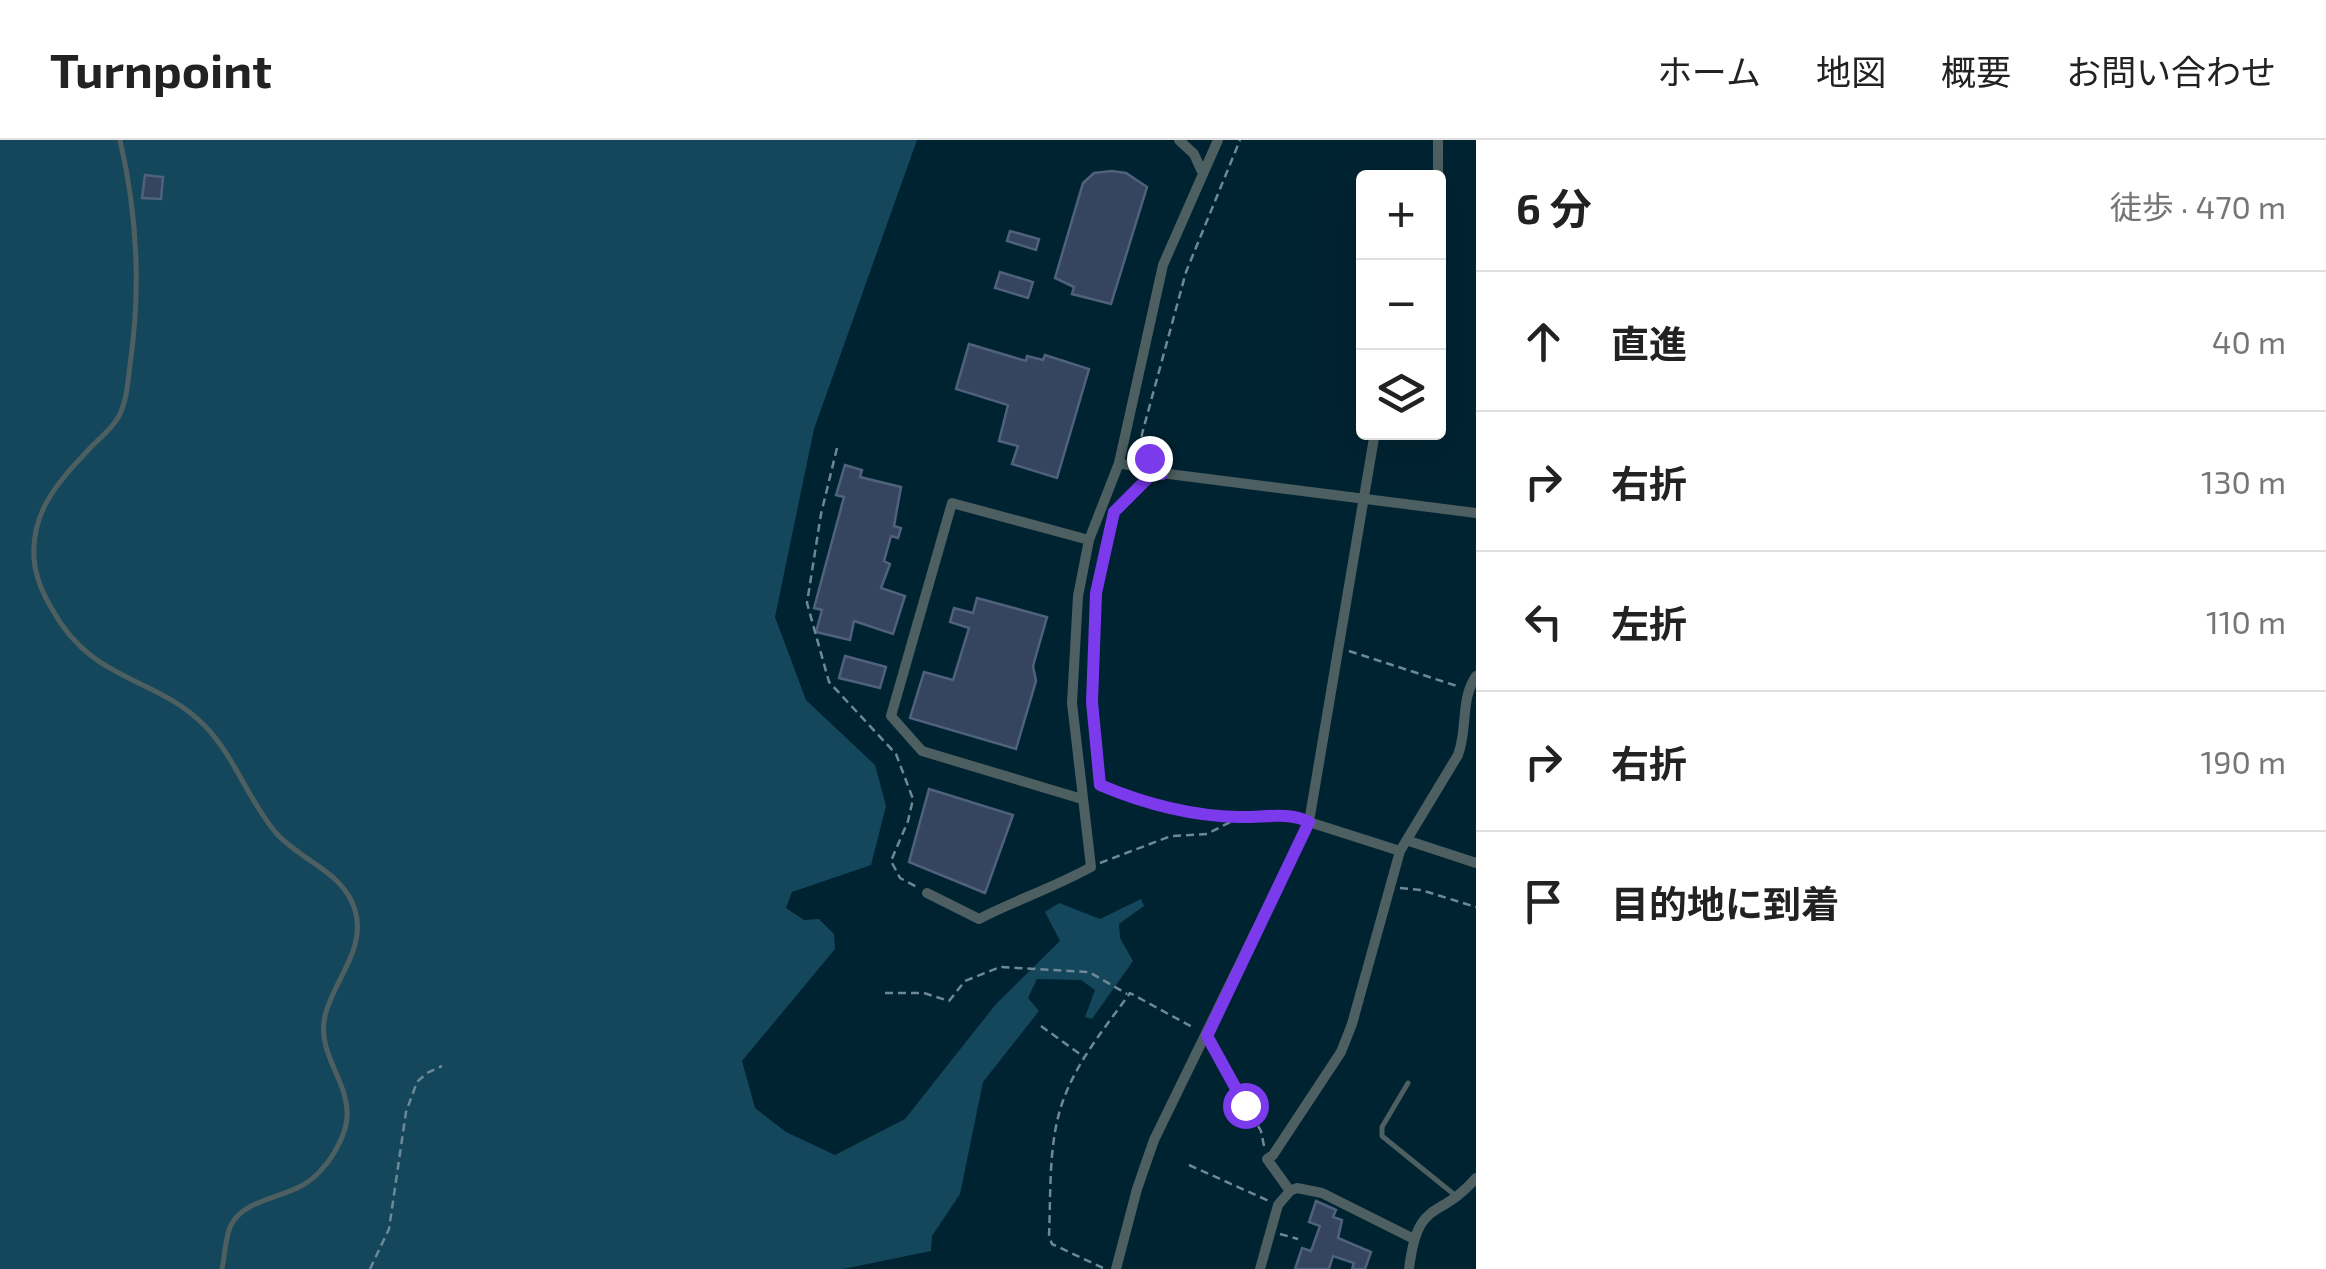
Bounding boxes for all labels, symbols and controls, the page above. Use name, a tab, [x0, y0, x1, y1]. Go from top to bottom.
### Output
text: Turnpoint	[50, 40, 272, 98]
text: ホーム	[1657, 50, 1761, 92]
text: 地図	[1816, 50, 1886, 92]
text: 概要	[1941, 50, 2011, 92]
text: お問い合わせ	[2066, 50, 2276, 92]
map controls	[1356, 170, 1446, 440]
button: +	[1356, 170, 1446, 260]
text: 6 分	[1516, 182, 1592, 232]
text: 徒歩 · 470 m	[2110, 187, 2286, 225]
button: −	[1356, 260, 1446, 350]
icon: ahead	[1516, 314, 1571, 369]
text: 直進	[1611, 320, 1687, 366]
text: 40 m	[2212, 322, 2286, 360]
button: layers	[1356, 350, 1446, 440]
route end	[1127, 436, 1173, 482]
icon: right	[1516, 454, 1571, 509]
text: 右折	[1611, 460, 1687, 506]
text: 130 m	[2201, 462, 2286, 500]
icon: left	[1516, 594, 1571, 649]
text: 左折	[1611, 600, 1687, 646]
text: 110 m	[2206, 602, 2286, 640]
icon: right	[1516, 734, 1571, 789]
text: 右折	[1611, 740, 1687, 786]
text: 190 m	[2200, 742, 2286, 780]
icon: arrive	[1516, 874, 1571, 929]
text: 目的地に到着	[1611, 880, 1839, 926]
route start	[1223, 1083, 1269, 1129]

